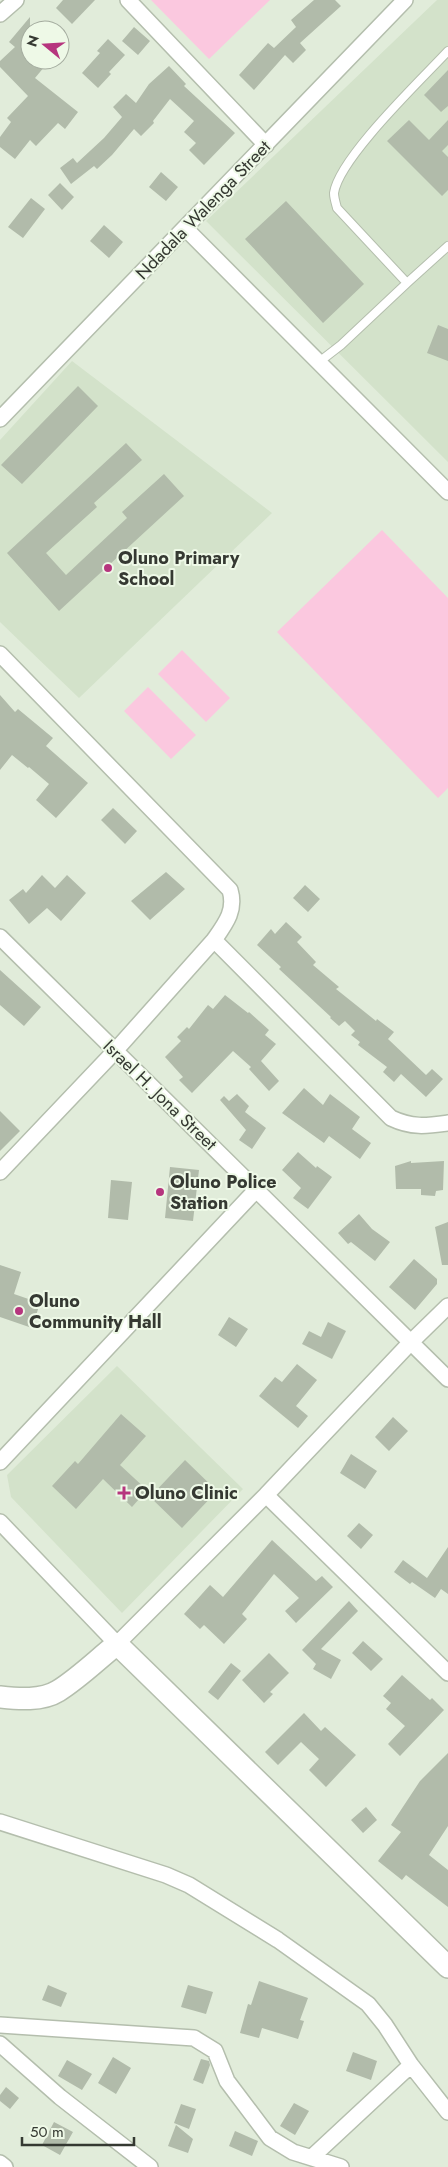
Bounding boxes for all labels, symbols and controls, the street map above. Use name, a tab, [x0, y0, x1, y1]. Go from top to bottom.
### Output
north arrow	[20, 20, 70, 70]
text: N	[21, 33, 44, 49]
street label: Ndadala Walenga Street	[129, 134, 277, 285]
place label: Oluno Primary School	[118, 545, 240, 592]
marker: Oluno Primary School	[102, 562, 114, 574]
street label: Israel H. Jona Street	[97, 1034, 223, 1157]
place label: Oluno Police Station	[170, 1169, 277, 1216]
marker: Oluno Police Station	[154, 1186, 166, 1198]
place label: Oluno Community Hall	[29, 1288, 162, 1335]
marker: Oluno Community Hall	[13, 1305, 25, 1317]
place label: Oluno Clinic	[135, 1480, 238, 1506]
marker: Oluno Clinic	[117, 1486, 131, 1500]
scale bar	[22, 2114, 135, 2146]
text: 50 m	[30, 2121, 64, 2143]

